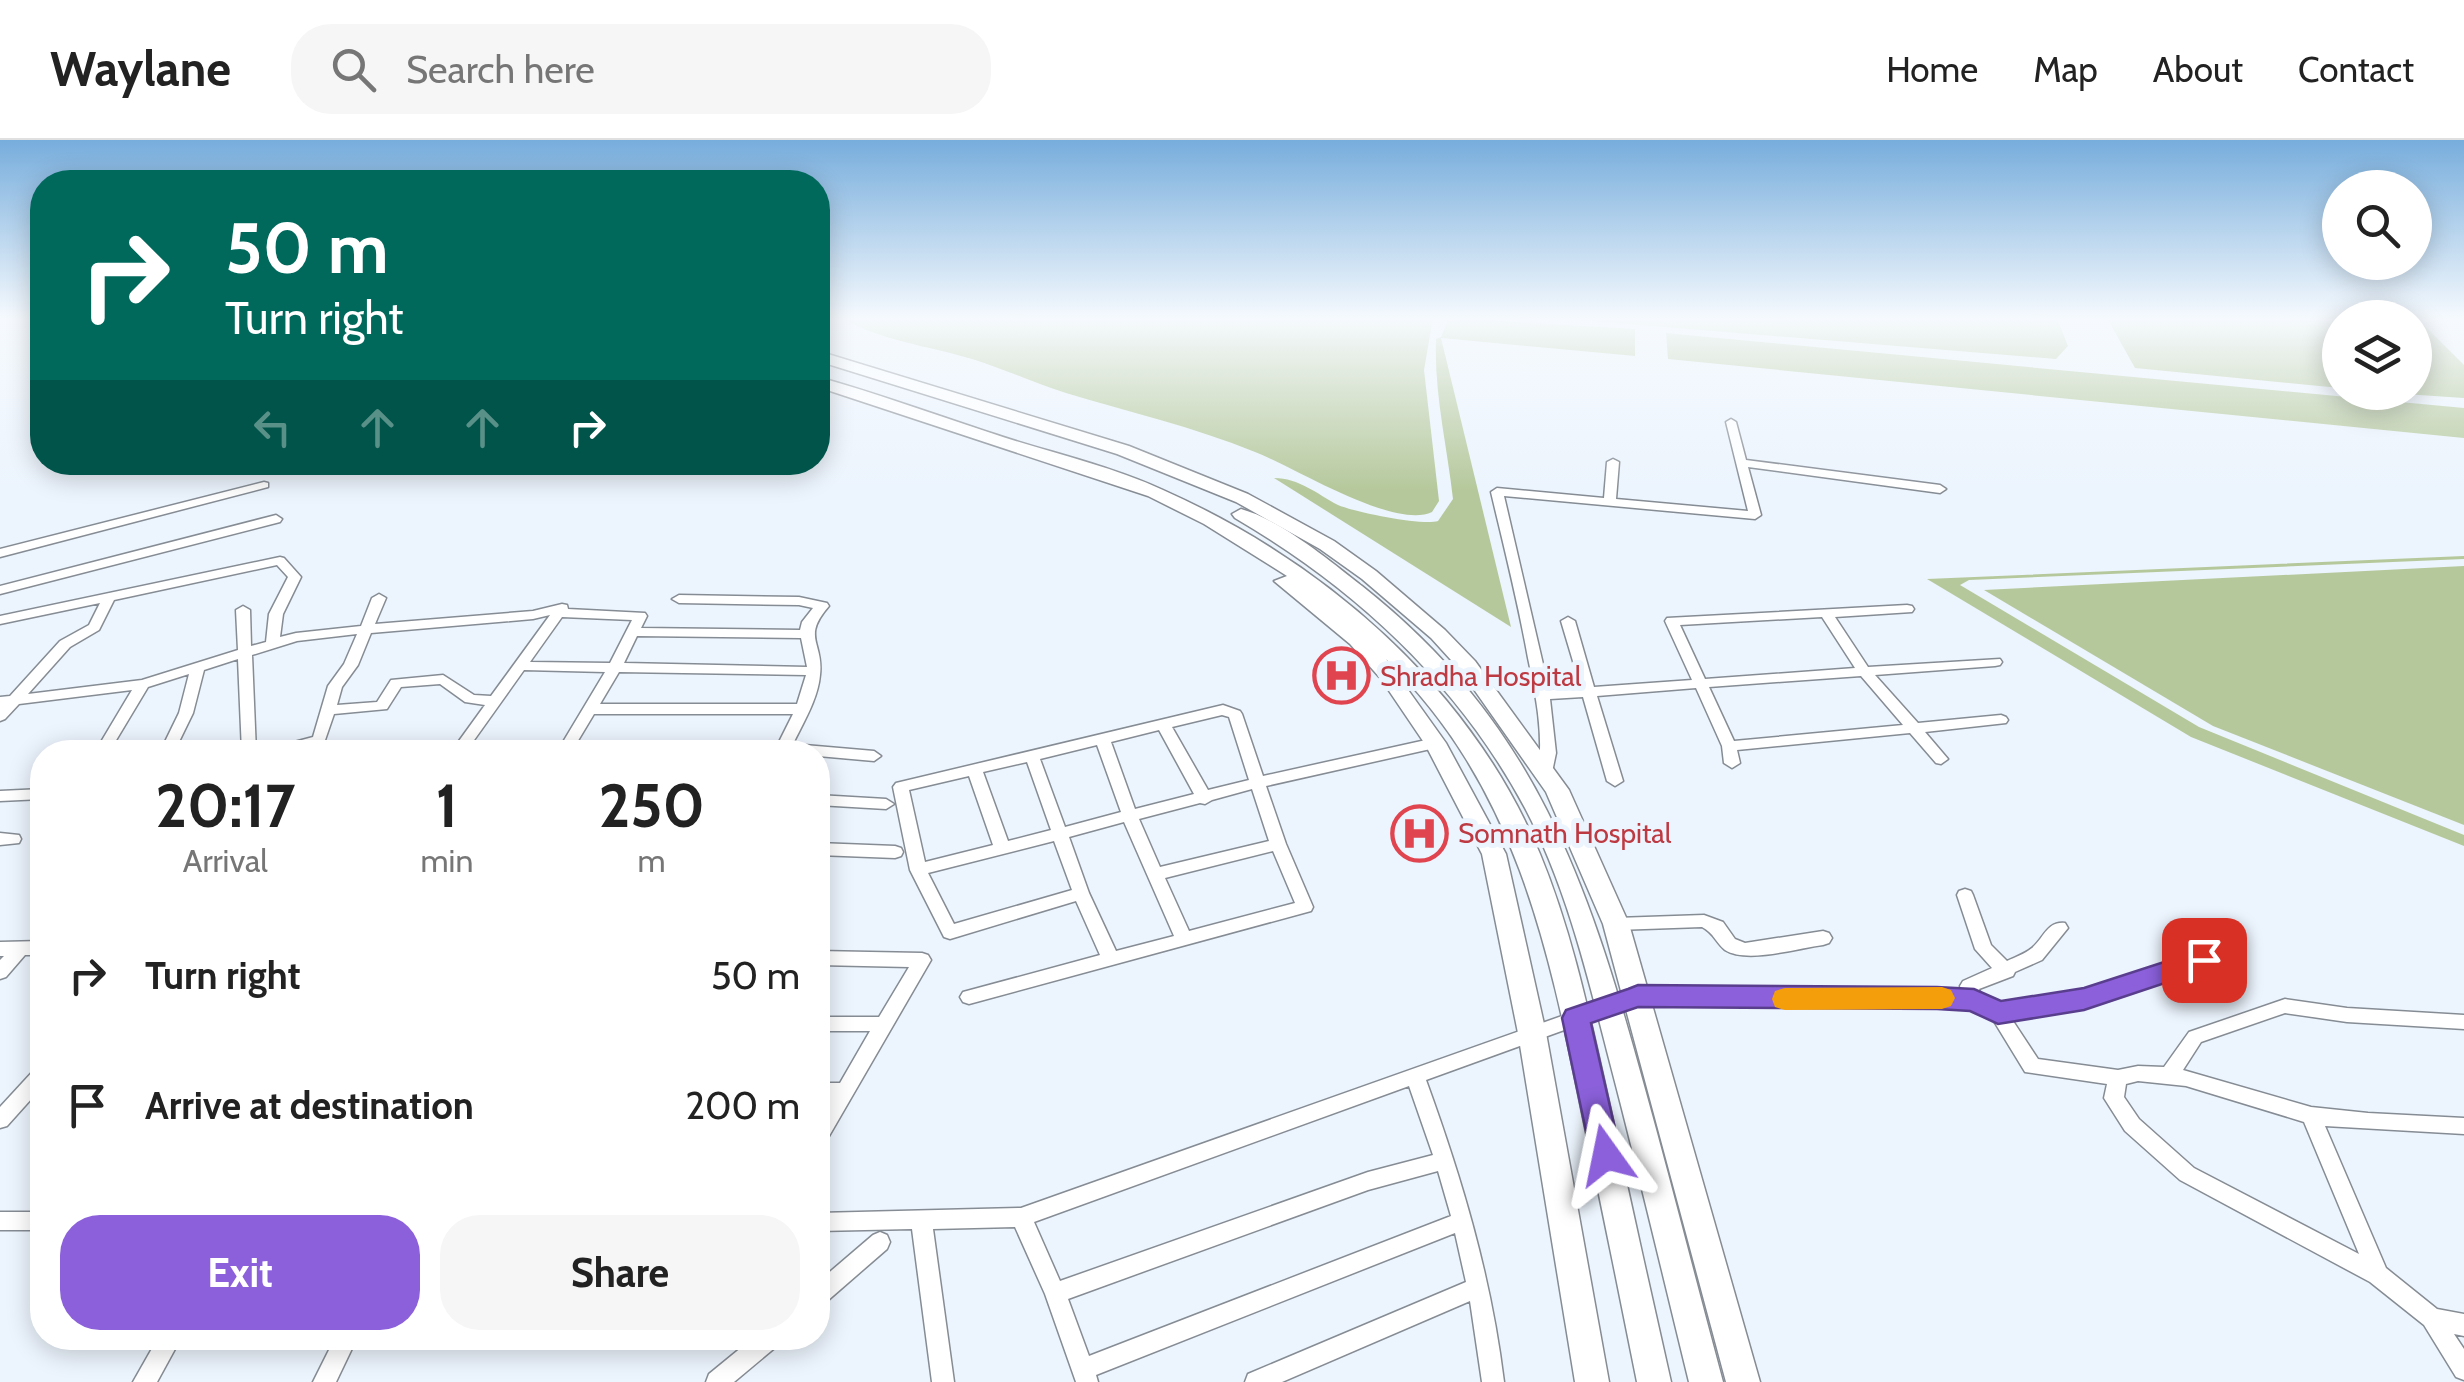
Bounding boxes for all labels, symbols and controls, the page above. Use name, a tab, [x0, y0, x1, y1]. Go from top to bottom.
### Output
search box	[291, 24, 991, 114]
text: Waylane	[50, 40, 231, 98]
icon: search	[326, 42, 381, 97]
text: Search here	[406, 46, 595, 93]
text: Home	[1886, 48, 1978, 91]
text: Map	[2033, 48, 2098, 91]
text: About	[2153, 48, 2243, 91]
text: Contact	[2298, 48, 2414, 91]
map controls	[2322, 170, 2432, 410]
button: search	[2322, 170, 2432, 280]
text: 50 m	[225, 205, 389, 291]
icon: right	[60, 210, 190, 340]
text: Turn right	[225, 291, 404, 345]
button: layers	[2322, 300, 2432, 410]
icon: left	[245, 400, 300, 455]
icon: ahead	[350, 400, 405, 455]
icon: ahead	[455, 400, 510, 455]
icon: right	[560, 400, 615, 455]
hospital icon: Shradha Hospital	[1311, 646, 1371, 706]
place label: Shradha Hospital	[1380, 659, 1582, 693]
text: 20:17	[155, 769, 295, 842]
text: 1	[436, 769, 458, 842]
text: 250	[598, 769, 705, 842]
hospital icon: Somnath Hospital	[1389, 803, 1449, 863]
place label: Somnath Hospital	[1458, 816, 1672, 850]
text: Arrival	[183, 841, 268, 880]
text: min	[421, 841, 473, 880]
text: m	[638, 841, 666, 880]
pin	[2162, 918, 2247, 1003]
icon: arrive	[2177, 933, 2232, 988]
icon: right	[60, 948, 115, 1003]
text: Turn right	[145, 952, 301, 999]
text: 50 m	[711, 952, 800, 999]
icon: arrive	[60, 1078, 115, 1133]
text: Arrive at destination	[145, 1082, 474, 1129]
text: 200 m	[685, 1082, 800, 1129]
position arrow	[1554, 1103, 1658, 1207]
button: Exit	[60, 1215, 420, 1330]
button: Share	[440, 1215, 800, 1330]

